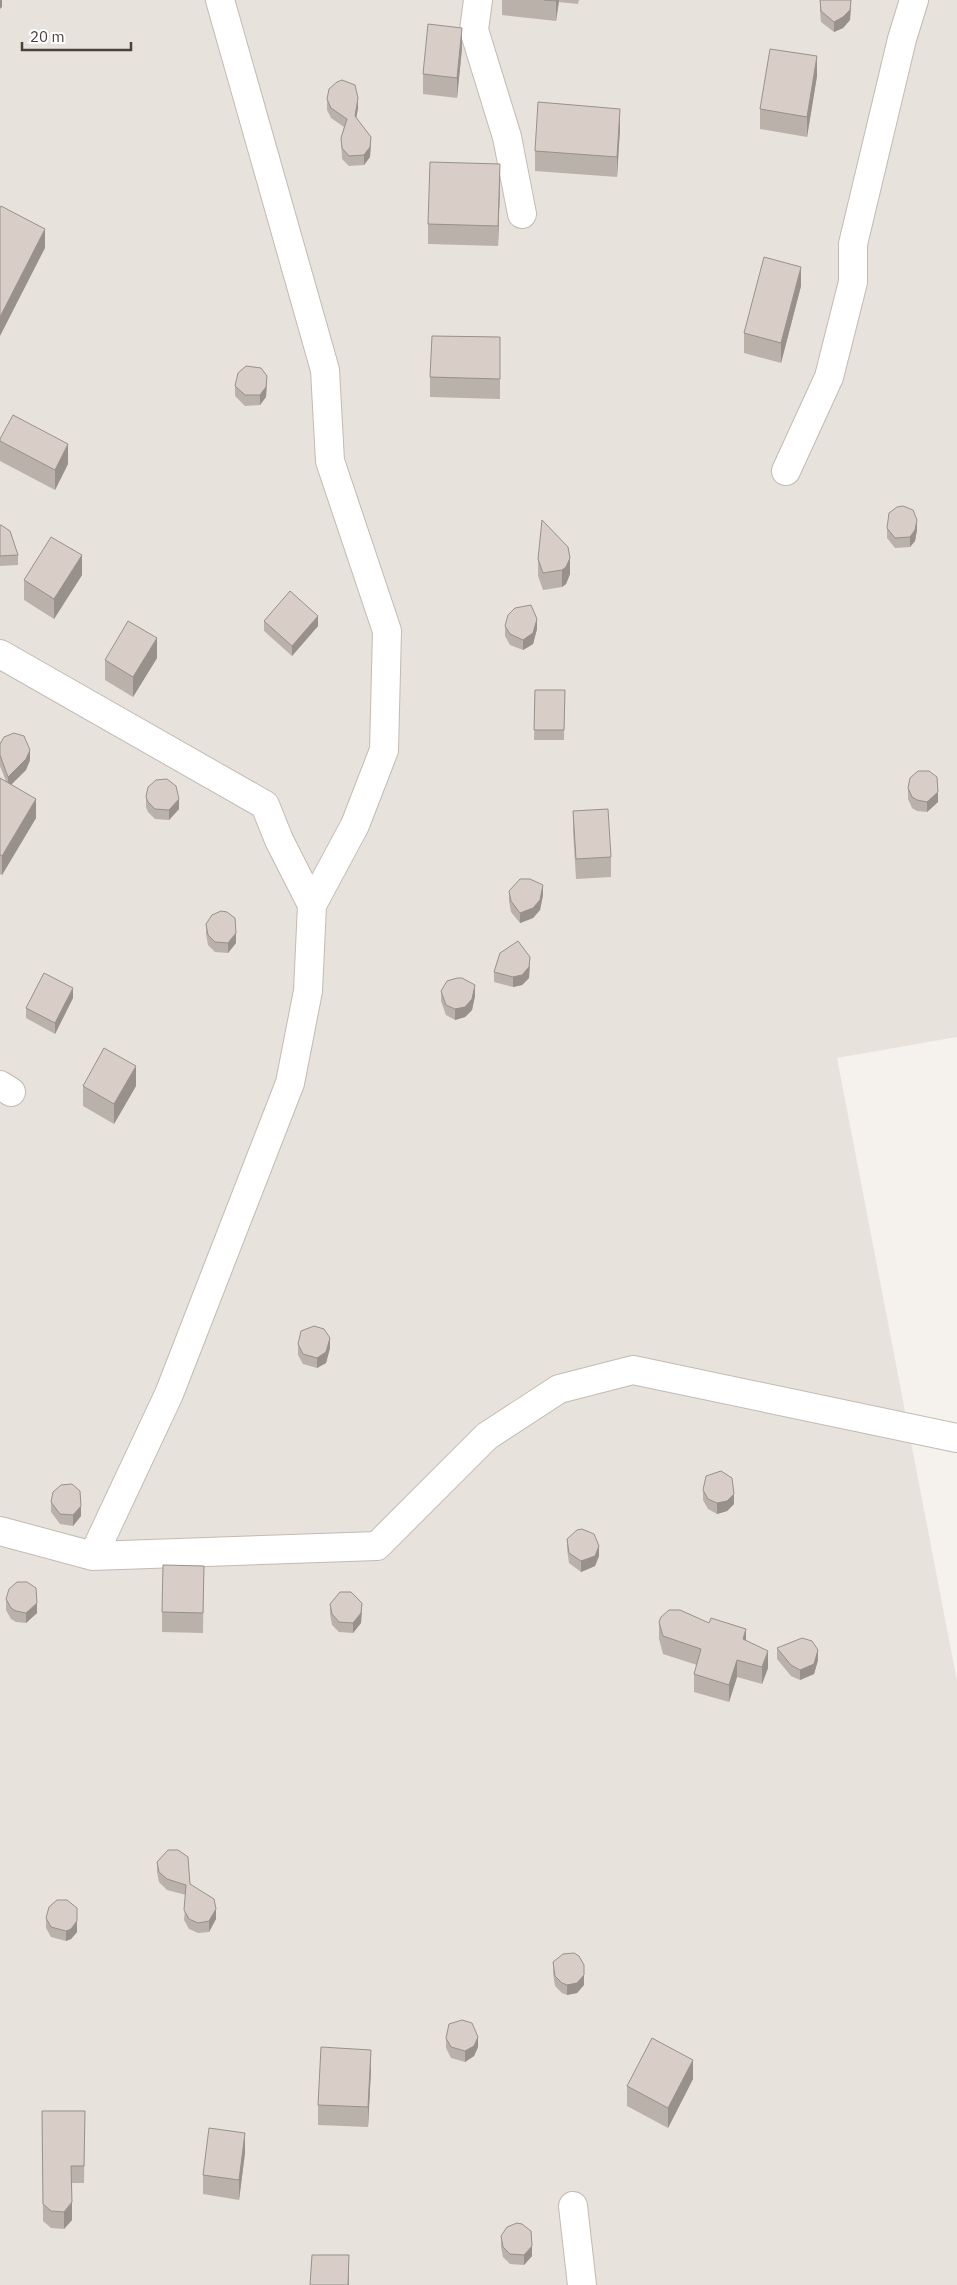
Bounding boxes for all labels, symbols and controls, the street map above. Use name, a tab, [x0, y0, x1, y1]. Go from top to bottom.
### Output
scale bar	[22, 20, 131, 52]
text: 20 m	[30, 27, 65, 46]

